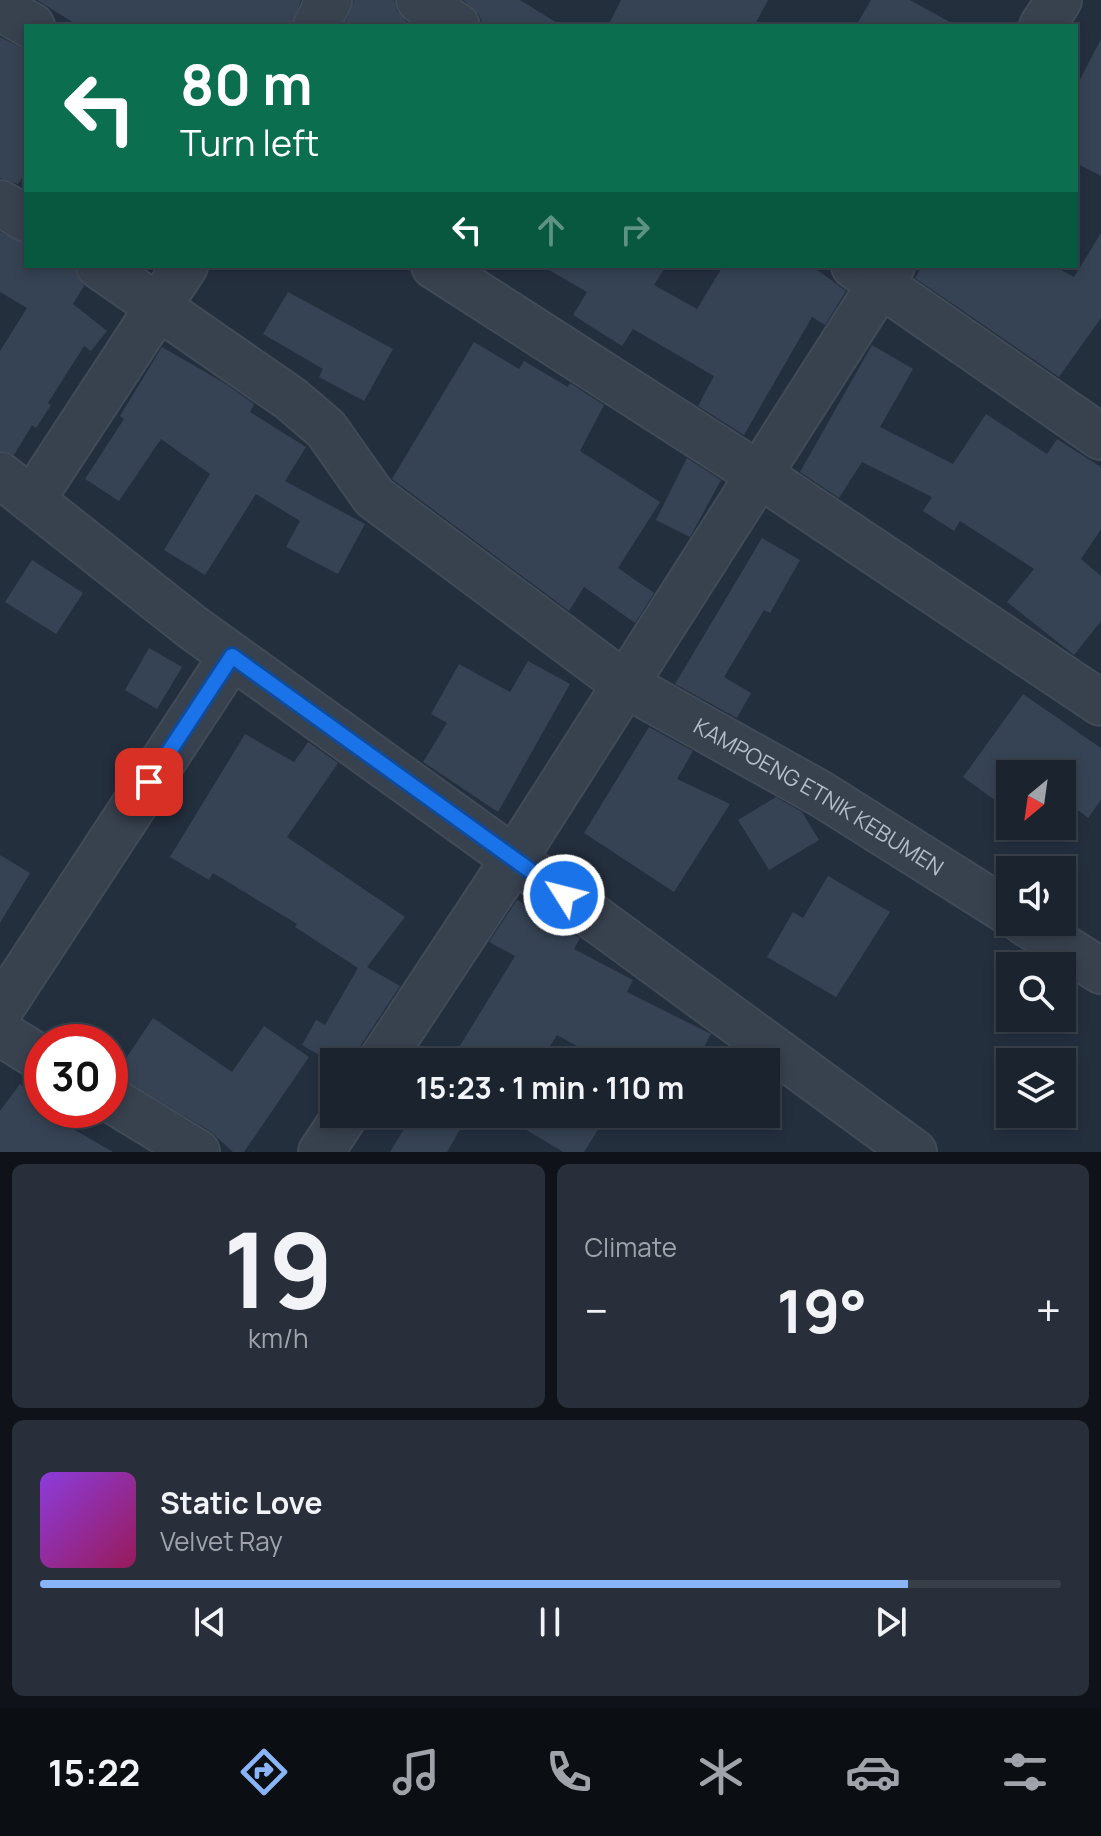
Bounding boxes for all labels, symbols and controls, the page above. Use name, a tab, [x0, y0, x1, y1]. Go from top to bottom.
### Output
text: 80 m	[180, 45, 313, 122]
icon: left	[48, 56, 152, 160]
text: Turn left	[180, 118, 319, 167]
icon: left	[445, 208, 489, 252]
icon: ahead	[529, 208, 573, 252]
icon: right	[613, 208, 657, 252]
street label: KAMPOENG ETNIK KEBUMEN	[688, 711, 949, 882]
pin	[115, 748, 183, 816]
icon: arrive	[127, 760, 171, 804]
north arrow	[996, 760, 1076, 840]
map controls	[996, 760, 1076, 1128]
position arrow	[522, 853, 606, 937]
button: sound	[996, 856, 1076, 936]
button: search	[996, 952, 1076, 1032]
speed limit sign: 30	[24, 1024, 128, 1128]
button: layers	[996, 1048, 1076, 1128]
text: 15:23 · 1 min · 110 m	[416, 1067, 684, 1108]
text: 19	[223, 1197, 333, 1339]
text: Climate	[585, 1229, 677, 1265]
text: 19°	[777, 1269, 867, 1351]
text: −	[585, 1280, 608, 1340]
text: +	[1036, 1280, 1061, 1340]
text: km/h	[248, 1320, 308, 1356]
text: Static Love	[160, 1482, 323, 1523]
text: Velvet Ray	[160, 1523, 283, 1559]
icon: previous	[188, 1600, 232, 1644]
icon: pause	[528, 1600, 572, 1644]
icon: next	[869, 1600, 913, 1644]
icon: directions	[236, 1744, 292, 1800]
icon: music	[388, 1744, 444, 1800]
icon: phone	[541, 1744, 597, 1800]
icon: climate	[693, 1744, 749, 1800]
icon: car	[845, 1744, 901, 1800]
icon: filters	[997, 1744, 1053, 1800]
text: 15:22	[48, 1748, 140, 1797]

